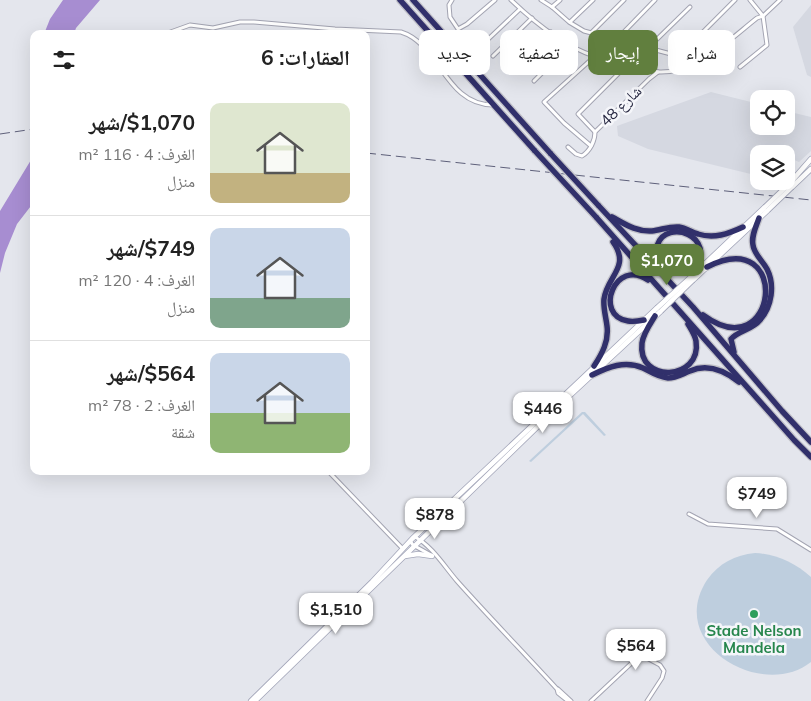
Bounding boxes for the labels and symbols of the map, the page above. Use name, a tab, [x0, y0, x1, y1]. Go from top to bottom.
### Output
street label: شارع 48	[596, 81, 646, 131]
pin: $1,070	[626, 244, 708, 286]
pin: $446	[513, 392, 573, 434]
pin: $749	[727, 476, 787, 519]
pin: $878	[405, 498, 465, 540]
pin: $1,510	[295, 592, 377, 635]
marker: Stade Nelson Mandela	[748, 608, 760, 620]
place label: Stade Nelson Mandela	[706, 621, 802, 657]
pin: $564	[606, 628, 666, 671]

